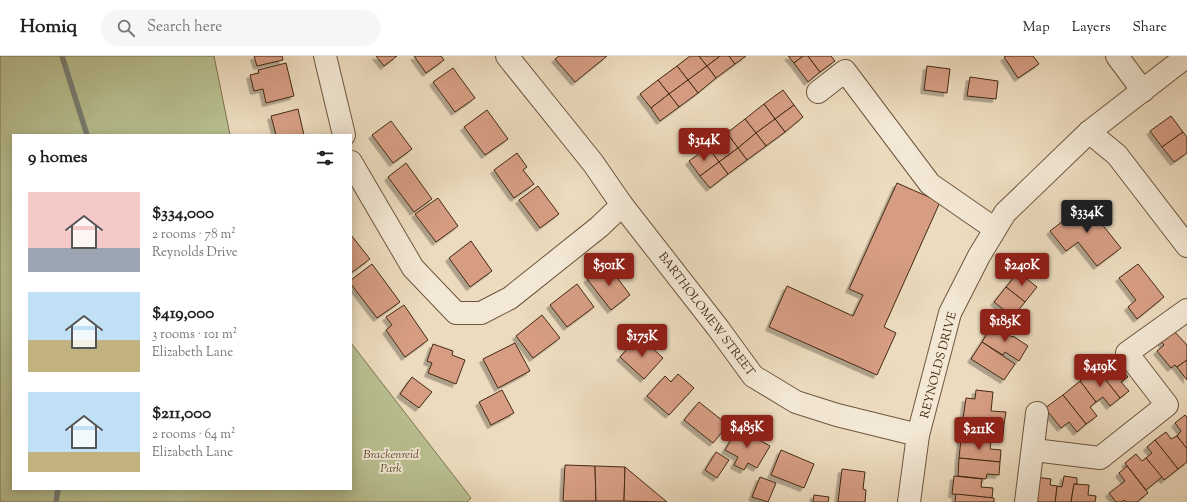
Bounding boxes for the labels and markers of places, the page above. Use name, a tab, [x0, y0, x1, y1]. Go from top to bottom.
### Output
pin: $314K	[676, 128, 732, 162]
pin: $334K	[1059, 200, 1115, 234]
pin: $501K	[581, 253, 637, 287]
pin: $240K	[994, 253, 1050, 287]
pin: $185K	[977, 309, 1033, 343]
pin: $175K	[614, 324, 670, 358]
pin: $419K	[1072, 354, 1128, 388]
pin: $485K	[719, 415, 775, 449]
pin: $211K	[951, 417, 1007, 451]

